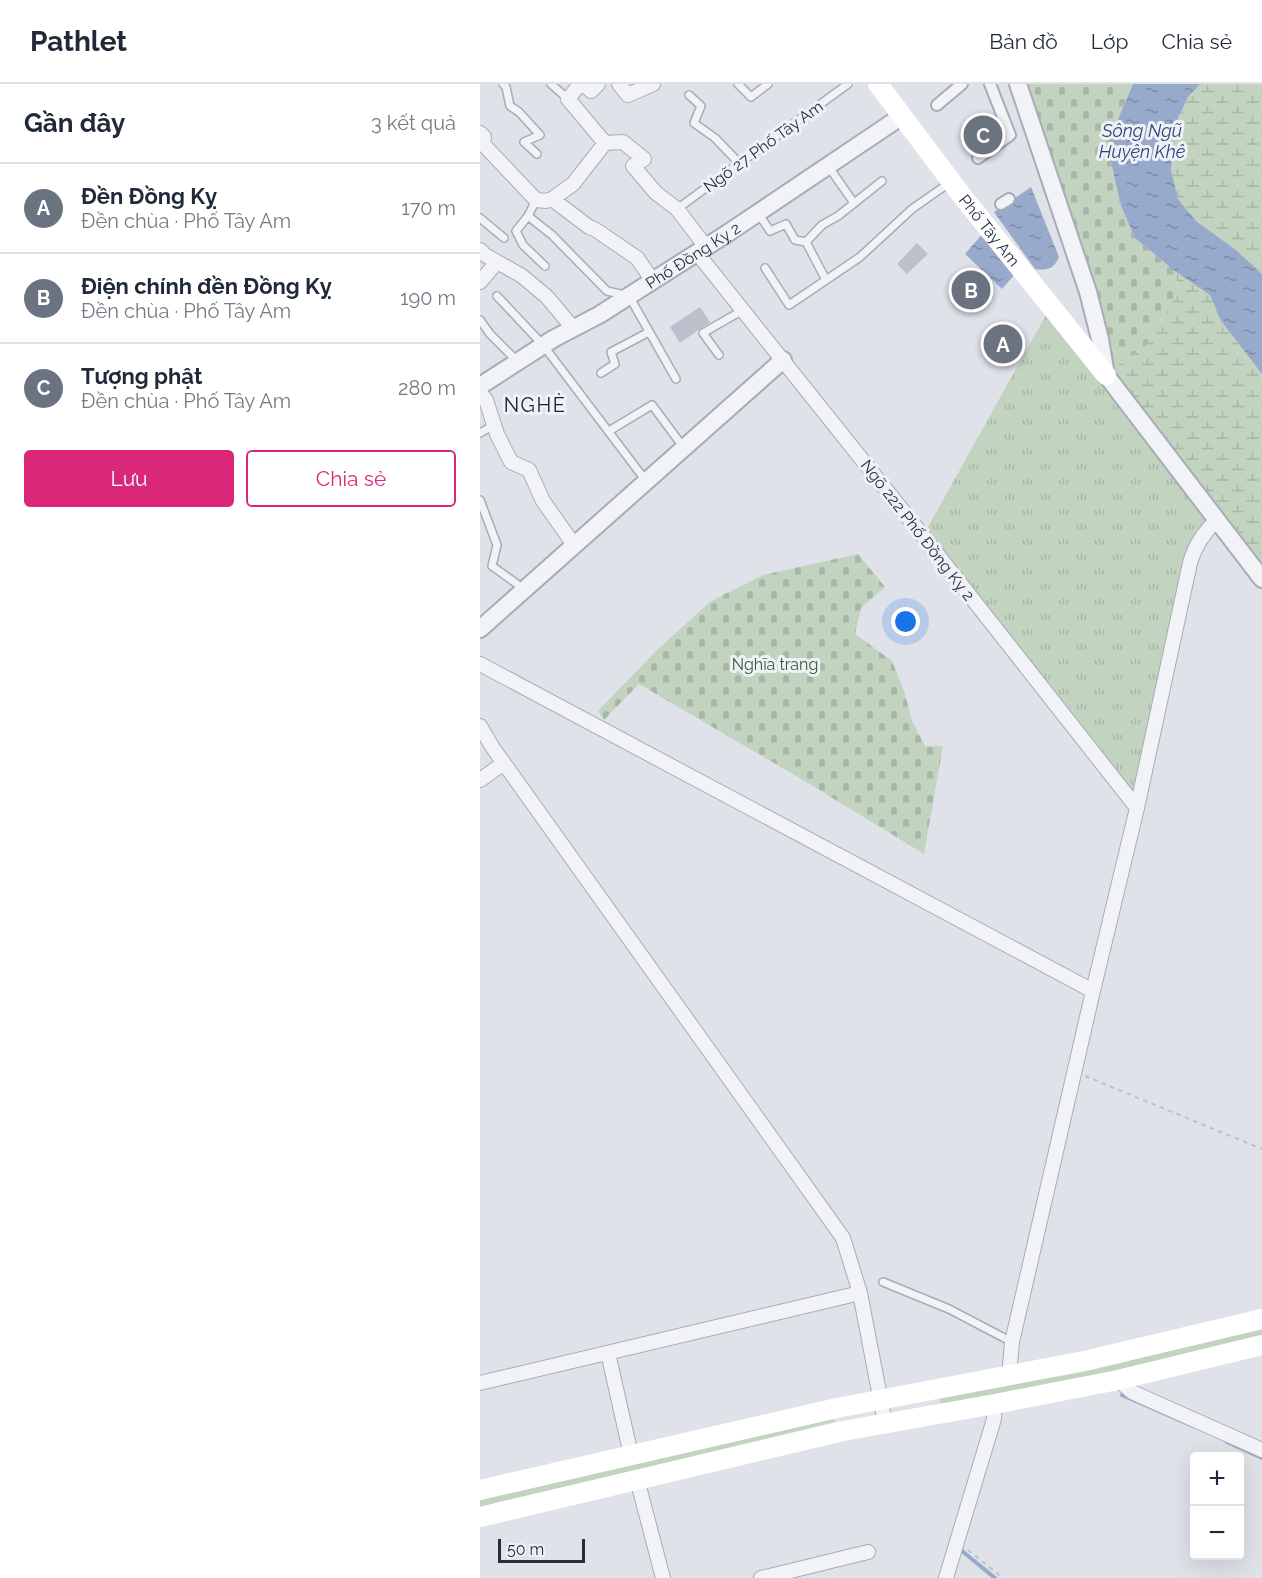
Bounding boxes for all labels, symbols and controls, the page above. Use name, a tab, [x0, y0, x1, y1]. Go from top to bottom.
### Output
text: Pathlet	[30, 25, 127, 58]
text: Bản đồ	[989, 29, 1058, 54]
text: Lớp	[1091, 29, 1129, 54]
text: Chia sẻ	[1162, 29, 1232, 54]
street label: Ngõ 27 Phố Tây Am	[700, 97, 827, 196]
text: Gần đây	[24, 108, 125, 138]
text: 3 kết quả	[371, 111, 456, 135]
pin: C	[964, 112, 1002, 158]
water label: Sông Ngũ Huyện Khê	[1099, 120, 1186, 162]
text: Đền Đồng Kỵ	[81, 183, 217, 209]
street label: Phố Tây Am	[955, 191, 1024, 270]
text: A	[37, 196, 50, 220]
text: 170 m	[401, 196, 456, 220]
text: Đền chùa · Phố Tây Am	[81, 209, 291, 233]
street label: Phố Đồng Kỵ 2	[642, 218, 744, 293]
pin: B	[952, 268, 990, 312]
text: Điện chính đền Đồng Kỵ	[81, 273, 332, 299]
text: B	[37, 286, 50, 310]
text: 190 m	[400, 286, 456, 310]
text: Đền chùa · Phố Tây Am	[81, 299, 291, 323]
pin: A	[984, 322, 1022, 366]
text: Tượng phật	[81, 363, 202, 389]
text: C	[37, 376, 50, 400]
text: 280 m	[398, 376, 456, 400]
text: Đền chùa · Phố Tây Am	[81, 389, 291, 413]
district label: NGHÈ	[504, 393, 566, 417]
button: Lưu	[24, 450, 234, 507]
button: Chia sẻ	[246, 450, 456, 507]
street label: Ngõ 222 Phố Đồng Kỵ 2	[857, 456, 978, 604]
your location	[891, 607, 920, 636]
park label: Nghĩa trang	[732, 655, 818, 674]
map controls	[1190, 1452, 1244, 1560]
button: +	[1190, 1452, 1244, 1506]
button: −	[1190, 1506, 1244, 1560]
scale bar	[498, 1536, 585, 1564]
text: 50 m	[507, 1540, 544, 1559]

